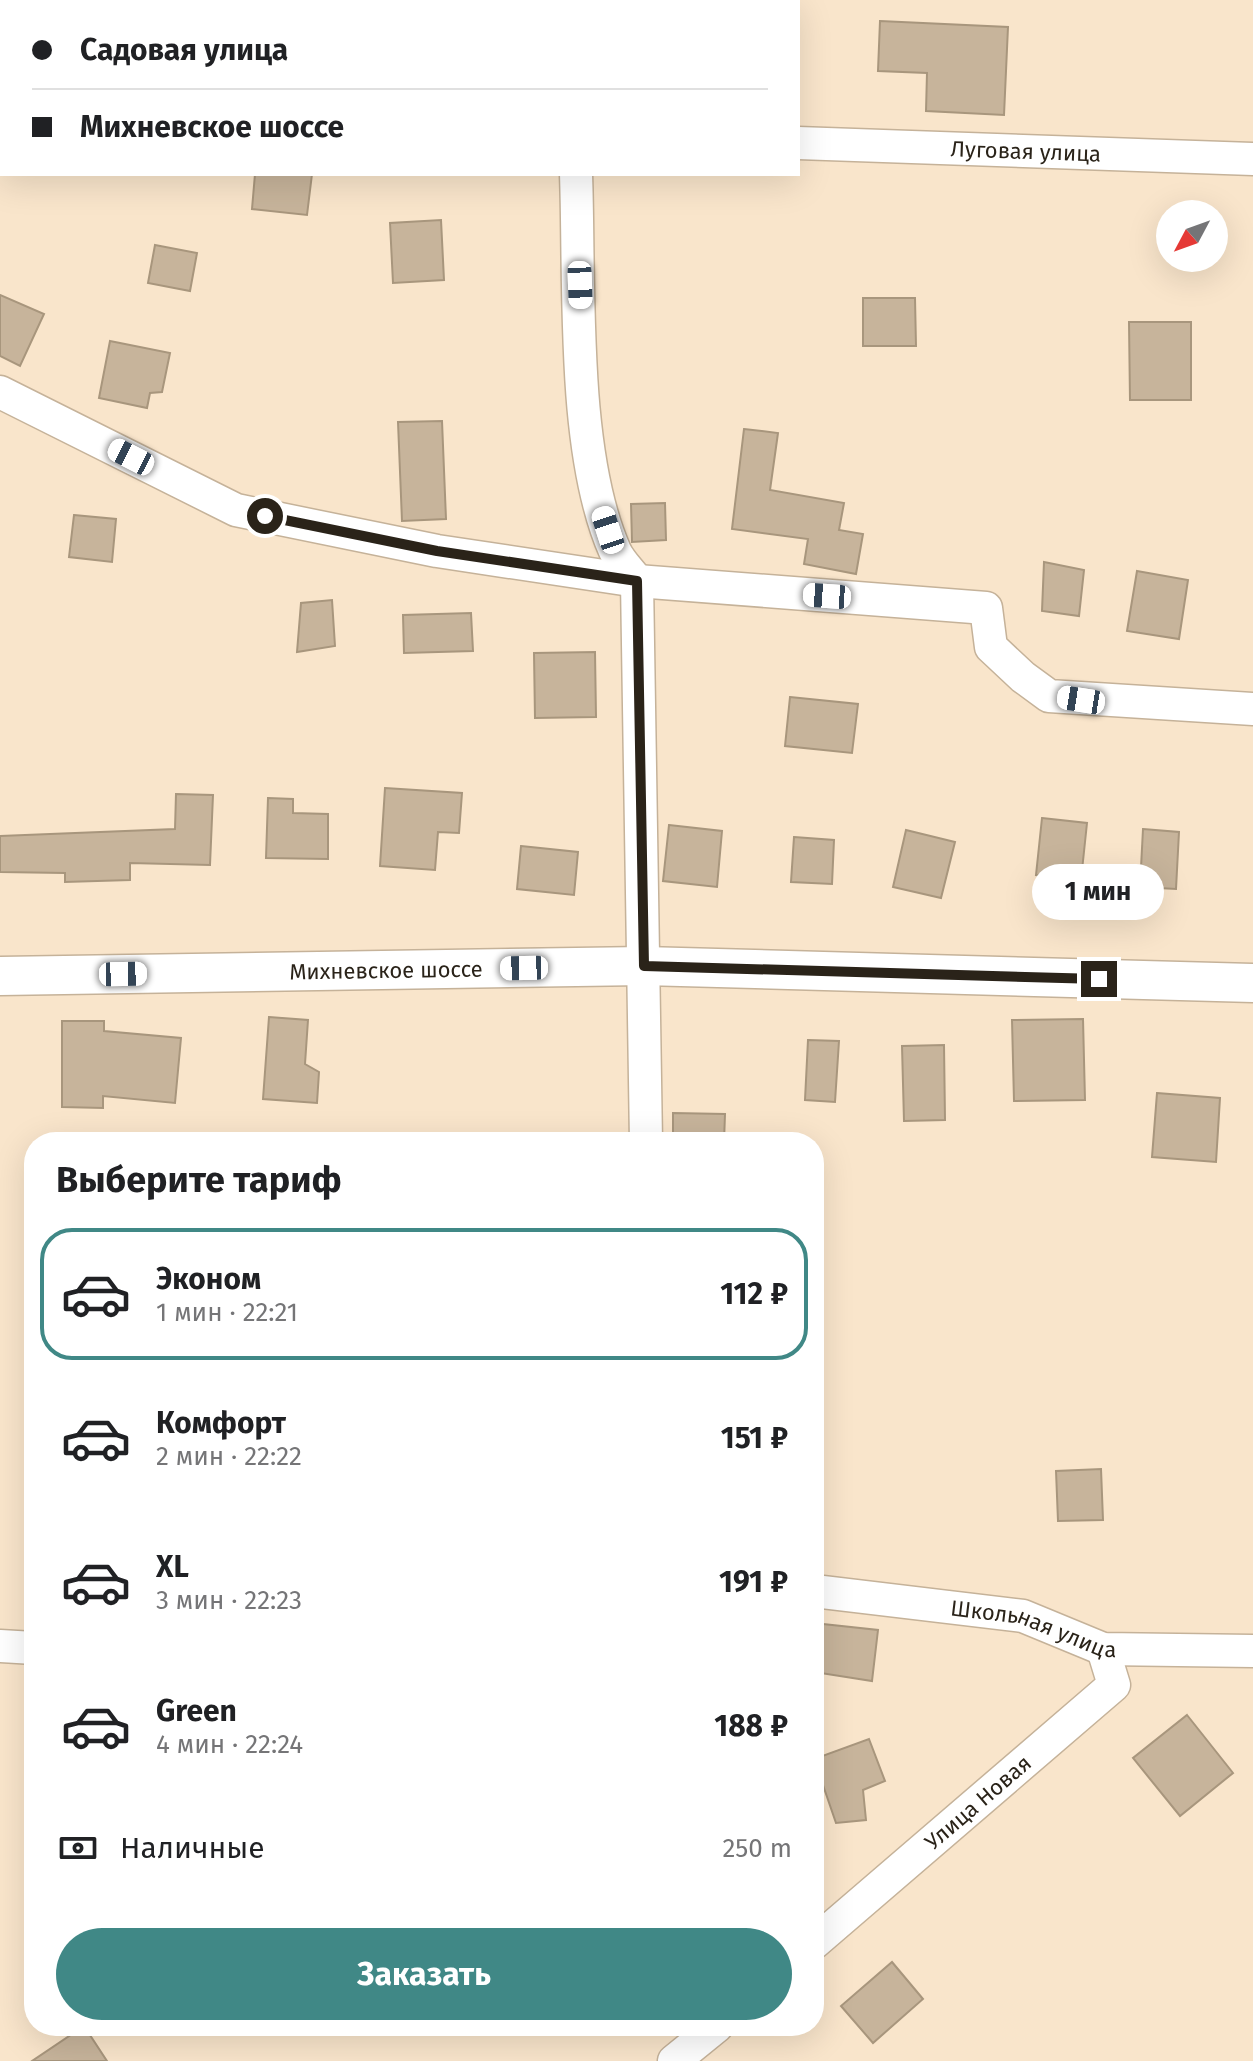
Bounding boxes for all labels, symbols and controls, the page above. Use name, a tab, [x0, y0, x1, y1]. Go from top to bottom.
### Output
text: Садовая улица	[80, 32, 288, 68]
text: Михневское шоссе	[80, 109, 344, 145]
street label: Луговая улица	[950, 135, 1102, 168]
north arrow	[1156, 200, 1228, 272]
map controls	[1156, 200, 1228, 272]
car	[567, 261, 593, 309]
car	[104, 435, 158, 479]
route start	[247, 498, 283, 534]
car	[589, 503, 627, 557]
car	[802, 582, 852, 610]
car	[1055, 684, 1107, 716]
callout: 1 мин	[1033, 863, 1165, 919]
text: 1 мин	[1065, 876, 1131, 907]
street label: Михневское шоссе	[289, 956, 483, 986]
car	[500, 956, 548, 980]
route end	[1081, 961, 1117, 997]
car	[99, 962, 147, 986]
text: Выберите тариф	[56, 1158, 342, 1202]
icon: car	[60, 1258, 132, 1330]
text: Эконом	[156, 1261, 261, 1297]
text: 112 ₽	[720, 1276, 788, 1312]
text: 1 мин · 22:21	[156, 1297, 298, 1328]
icon: car	[60, 1402, 132, 1474]
text: Комфорт	[156, 1405, 286, 1441]
text: 151 ₽	[721, 1420, 788, 1456]
text: 2 мин · 22:22	[156, 1441, 302, 1472]
icon: car	[60, 1546, 132, 1618]
text: XL	[156, 1549, 189, 1585]
text: 191 ₽	[719, 1564, 788, 1600]
text: 3 мин · 22:23	[156, 1585, 302, 1616]
street label: Школьная улица	[949, 1594, 1116, 1663]
icon: car	[60, 1690, 132, 1762]
text: Green	[156, 1693, 237, 1729]
text: 188 ₽	[714, 1708, 788, 1744]
text: 4 мин · 22:24	[156, 1729, 303, 1760]
street label: Улица Новая	[919, 1749, 1037, 1856]
icon: cash	[56, 1826, 100, 1870]
text: Наличные	[120, 1830, 265, 1866]
text: 250 m	[722, 1833, 792, 1864]
button: Заказать	[56, 1928, 792, 2020]

